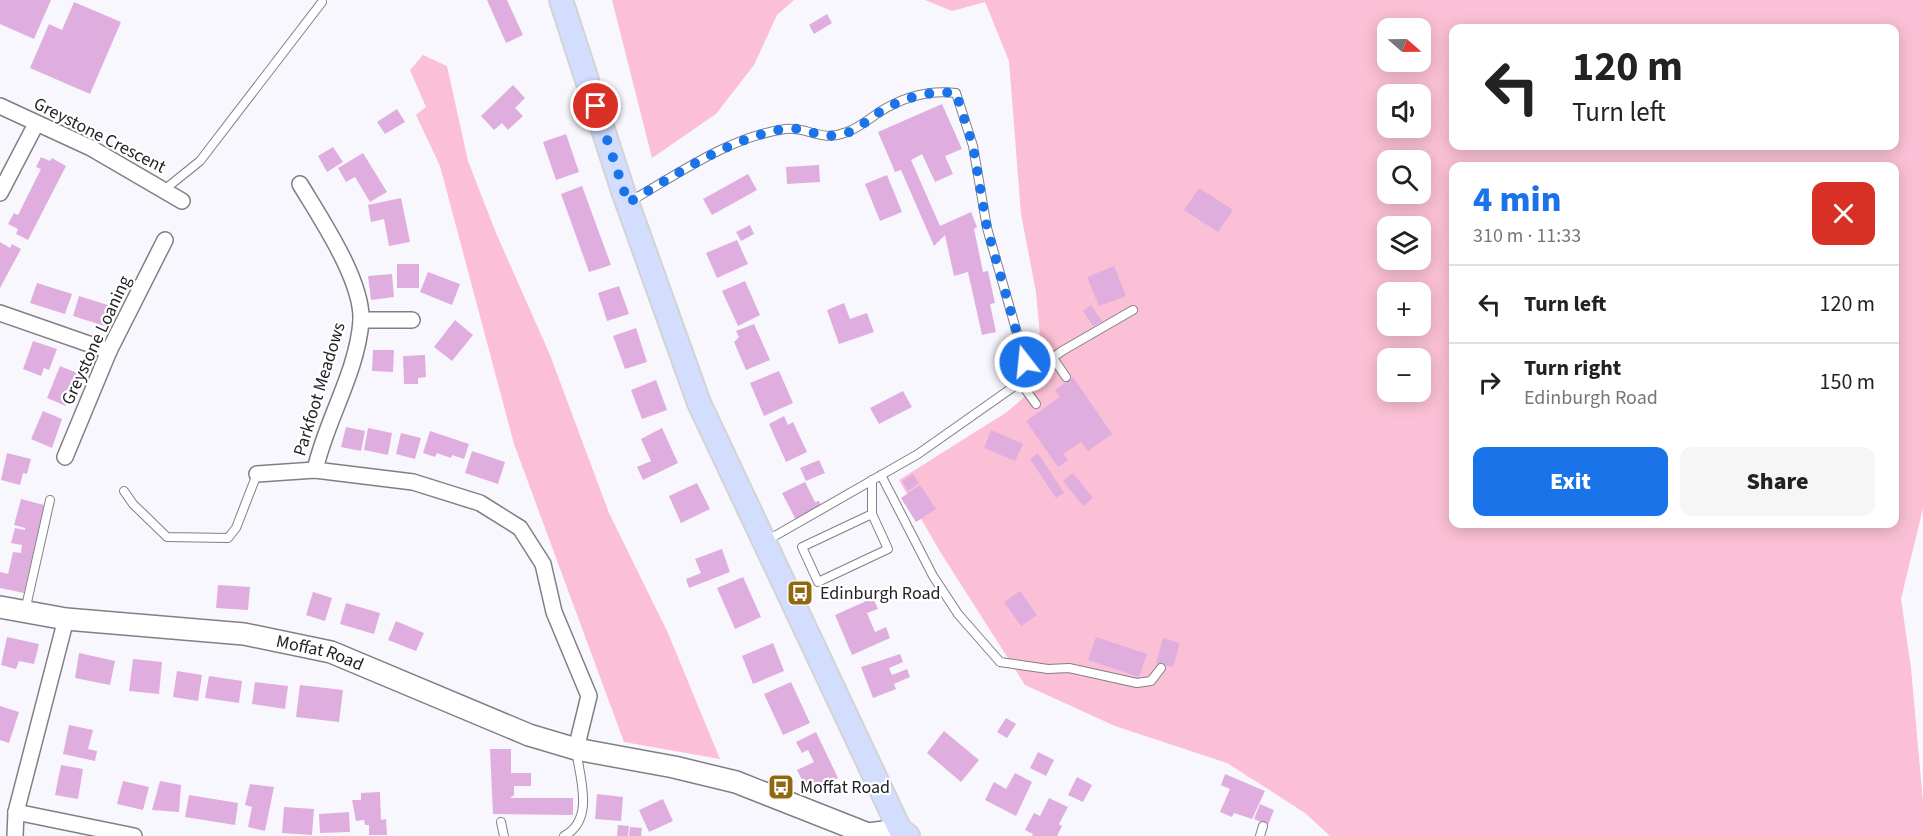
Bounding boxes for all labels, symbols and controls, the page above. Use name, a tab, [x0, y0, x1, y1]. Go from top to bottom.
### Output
north arrow	[1377, 18, 1431, 72]
map controls	[1377, 18, 1431, 402]
text: 120 m	[1572, 37, 1683, 97]
icon: left	[1473, 48, 1551, 126]
pin	[570, 80, 621, 131]
button: sound	[1377, 84, 1431, 138]
icon: arrive	[579, 89, 612, 122]
street label: Greystone Crescent	[29, 91, 170, 180]
text: Turn left	[1572, 93, 1666, 132]
button: search	[1377, 150, 1431, 204]
text: 4 min	[1473, 174, 1561, 225]
button: close	[1812, 182, 1875, 245]
button: layers	[1377, 216, 1431, 270]
text: 310 m · 11:33	[1473, 222, 1581, 250]
street label: Greystone Loaning	[56, 271, 137, 409]
button: +	[1377, 282, 1431, 336]
icon: left	[1473, 288, 1506, 321]
text: Turn left	[1524, 288, 1606, 320]
text: 120 m	[1820, 288, 1875, 320]
street label: Parkfoot Meadows	[287, 319, 352, 459]
position arrow	[993, 330, 1057, 394]
button: −	[1377, 348, 1431, 402]
text: Turn right	[1524, 352, 1621, 384]
icon: right	[1473, 366, 1506, 399]
text: 150 m	[1820, 366, 1875, 398]
text: Edinburgh Road	[1524, 384, 1658, 412]
button: Exit	[1473, 447, 1668, 516]
button: Share	[1680, 447, 1875, 516]
bus stop icon: Edinburgh Road	[785, 578, 815, 608]
place label: Edinburgh Road	[820, 581, 940, 606]
street label: Moffat Road	[274, 629, 367, 677]
bus stop icon: Moffat Road	[766, 772, 796, 802]
place label: Moffat Road	[800, 775, 890, 800]

